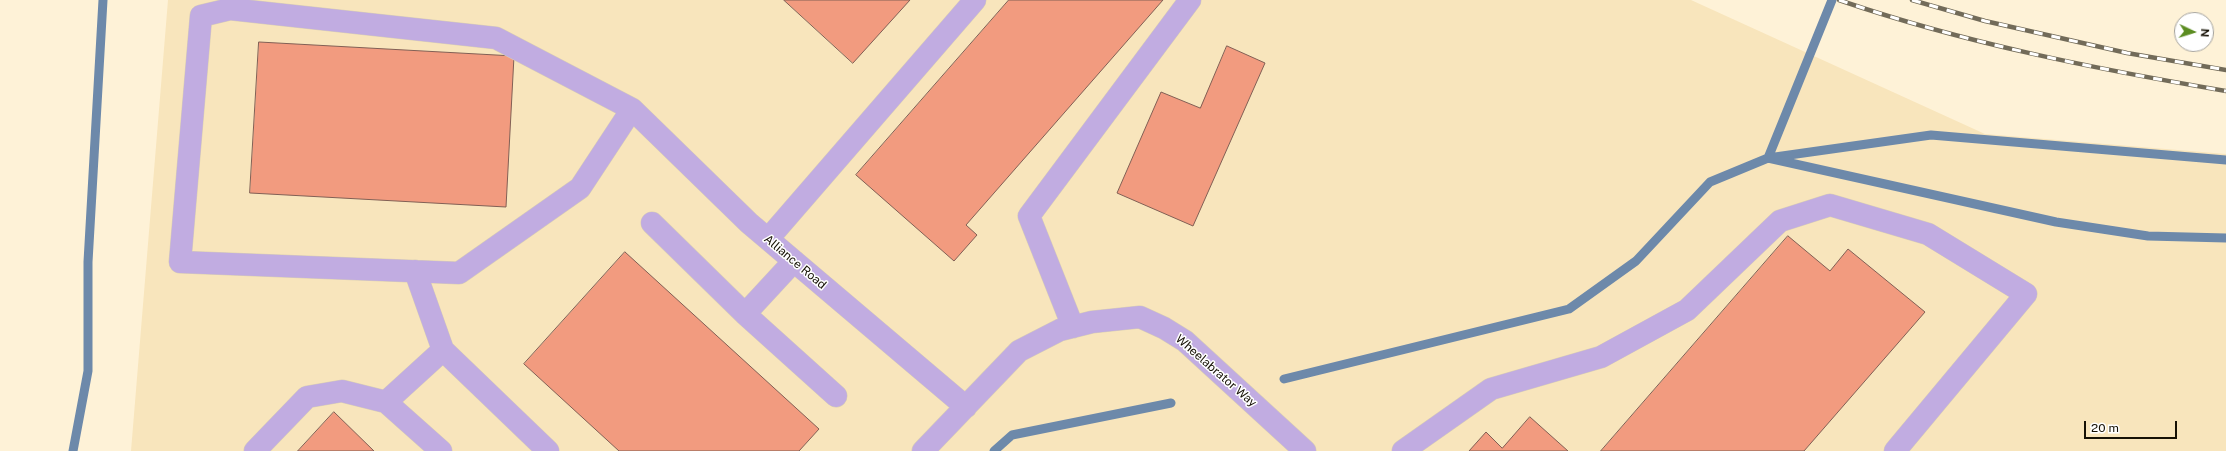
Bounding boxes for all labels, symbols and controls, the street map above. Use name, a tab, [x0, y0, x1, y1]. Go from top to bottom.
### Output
north arrow	[2174, 12, 2214, 52]
text: N	[2199, 28, 2211, 37]
street label: Alliance Road	[761, 232, 829, 292]
street label: Wheelabrator Way	[1172, 332, 1260, 410]
scale bar	[2086, 413, 2179, 439]
text: 20 m	[2091, 421, 2119, 435]

